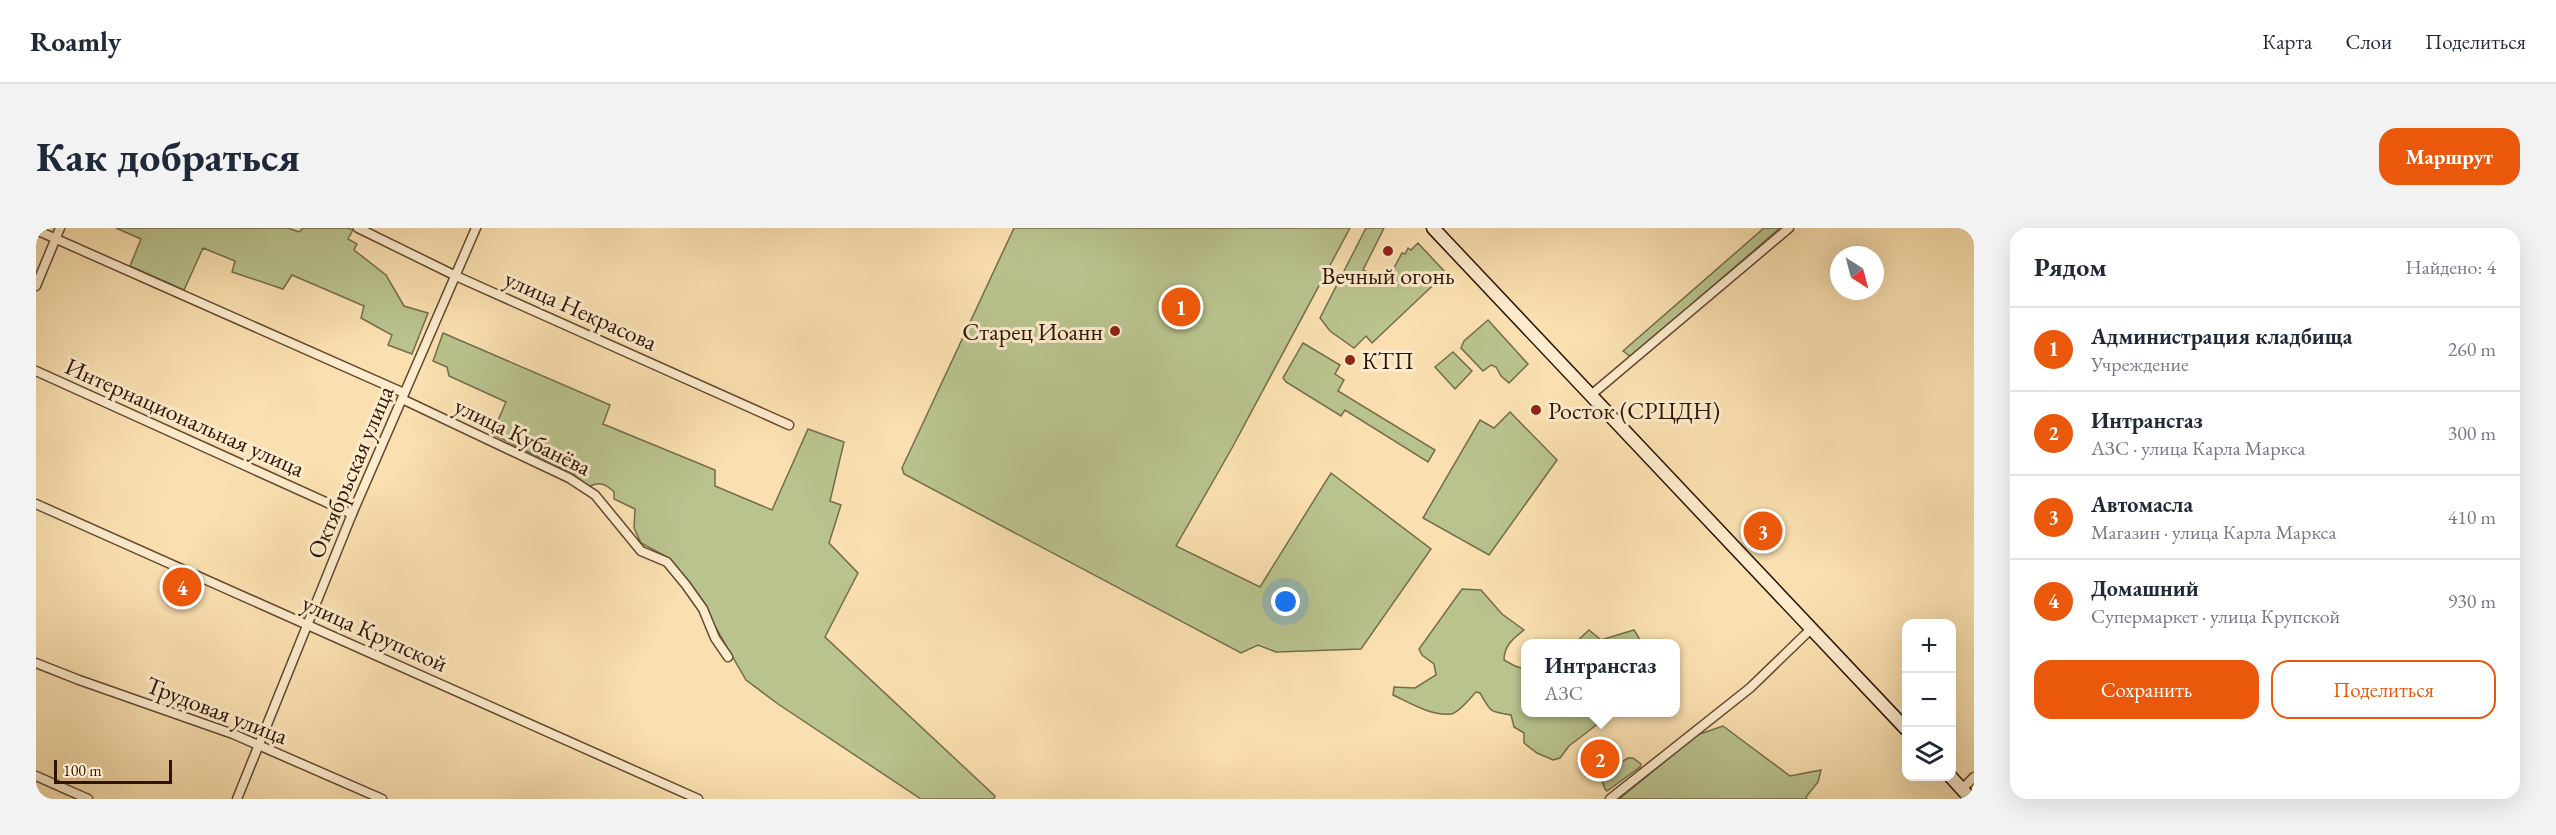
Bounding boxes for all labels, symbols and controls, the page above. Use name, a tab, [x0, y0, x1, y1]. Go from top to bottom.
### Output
text: Roamly	[30, 23, 121, 59]
text: Карта	[2262, 28, 2312, 55]
text: Слои	[2345, 28, 2392, 55]
text: Поделиться	[2425, 28, 2526, 55]
button: Маршрут	[2379, 128, 2520, 185]
text: Как добраться	[36, 129, 300, 184]
marker: Вечный огонь	[1381, 244, 1395, 258]
north arrow	[1830, 246, 1884, 300]
text: Рядом	[2034, 250, 2107, 284]
text: Найдено: 4	[2405, 254, 2496, 280]
place label: Вечный огонь	[1321, 260, 1455, 291]
street label: улица Некрасова	[500, 263, 662, 358]
pin: 1	[1162, 284, 1200, 329]
place label: Старец Иоанн	[962, 316, 1103, 347]
text: Администрация кладбища	[2091, 322, 2353, 351]
marker: Старец Иоанн	[1108, 324, 1122, 338]
text: 1	[2048, 336, 2059, 362]
text: 260 m	[2448, 336, 2496, 362]
place label: КТП	[1362, 345, 1414, 376]
street label: Интернациональная улица	[60, 350, 310, 484]
text: Учреждение	[2091, 351, 2189, 377]
marker: КТП	[1343, 353, 1357, 367]
street label: Октябрьская улица	[300, 380, 401, 563]
street label: улица Кубанёва	[450, 390, 597, 483]
place label: Росток (СРЦДН)	[1548, 395, 1720, 426]
marker: Росток (СРЦДН)	[1529, 403, 1543, 417]
text: Интрансгаз	[2091, 406, 2203, 435]
text: 2	[2048, 420, 2059, 446]
text: 300 m	[2448, 420, 2496, 446]
text: АЗС · улица Карла Маркса	[2091, 435, 2306, 461]
text: Автомасла	[2091, 490, 2193, 519]
text: 3	[2048, 504, 2059, 530]
text: 410 m	[2448, 504, 2496, 530]
pin: 3	[1744, 508, 1782, 554]
text: Магазин · улица Карла Маркса	[2091, 519, 2336, 545]
pin: 4	[162, 564, 202, 610]
text: Домашний	[2091, 574, 2199, 603]
street label: улица Крупской	[297, 587, 453, 679]
your location	[1271, 587, 1300, 616]
text: 4	[2048, 588, 2059, 614]
text: 930 m	[2448, 588, 2496, 614]
text: Супермаркет · улица Крупской	[2091, 603, 2340, 629]
map controls	[1902, 619, 1956, 781]
button: +	[1902, 619, 1956, 673]
popup	[1521, 639, 1680, 717]
text: Интрансгаз	[1545, 651, 1656, 680]
button: Сохранить	[2034, 660, 2259, 719]
button: Поделиться	[2271, 660, 2496, 719]
street label: Трудовая улица	[142, 669, 293, 751]
button: −	[1902, 673, 1956, 727]
text: АЗС	[1545, 680, 1583, 706]
button: layers	[1902, 727, 1956, 781]
pin: 2	[1580, 736, 1620, 782]
scale bar	[54, 757, 172, 784]
text: 100 m	[63, 760, 102, 781]

